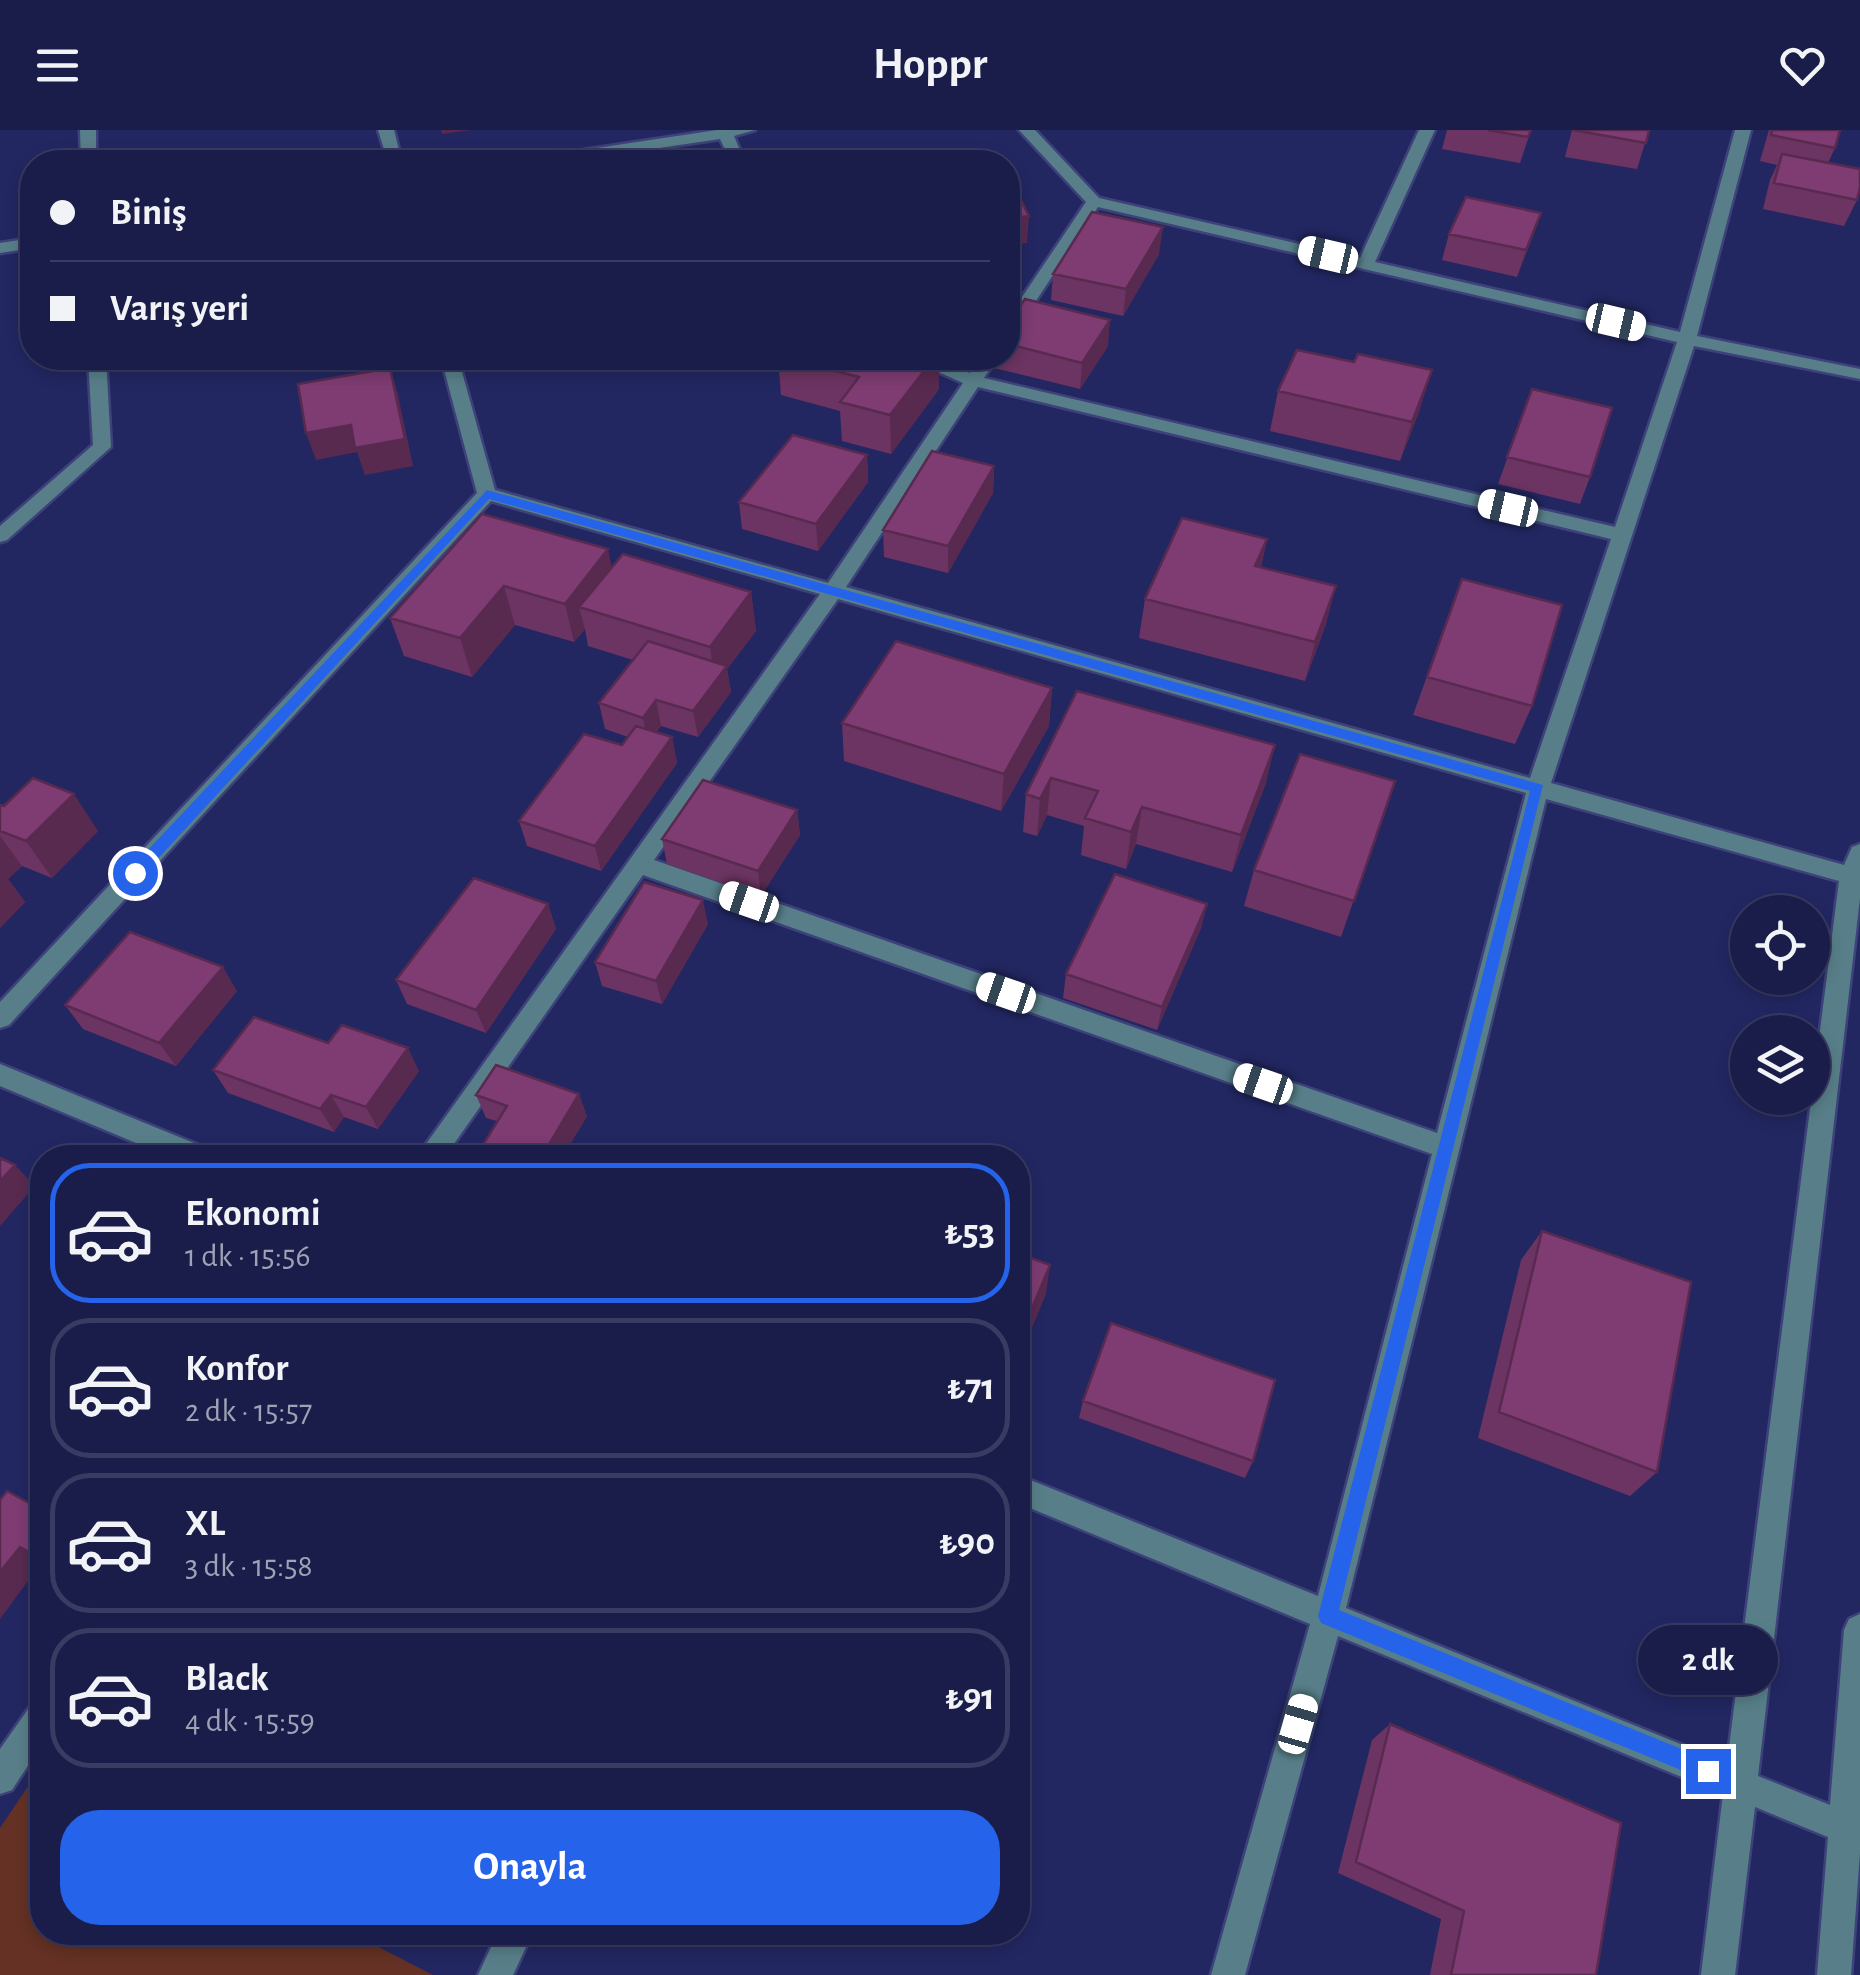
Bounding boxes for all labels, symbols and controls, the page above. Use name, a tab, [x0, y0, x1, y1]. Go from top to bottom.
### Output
icon: menu	[30, 38, 85, 93]
icon: heart	[1775, 38, 1830, 93]
text: Hoppr	[873, 42, 987, 87]
text: Biniş	[110, 194, 187, 232]
car	[1295, 234, 1361, 276]
text: Varış yeri	[110, 290, 249, 328]
car	[1583, 301, 1649, 343]
car	[1475, 487, 1541, 529]
route start	[113, 851, 158, 896]
car	[716, 878, 782, 926]
map controls	[1730, 895, 1830, 1115]
button: locate	[1730, 895, 1830, 995]
car	[973, 969, 1039, 1017]
button: layers	[1730, 1015, 1830, 1115]
car	[1230, 1060, 1296, 1108]
icon: car	[65, 1188, 155, 1278]
text: Ekonomi	[185, 1195, 321, 1233]
text: ₺53	[944, 1214, 995, 1252]
text: 1 dk · 15:56	[185, 1240, 310, 1272]
icon: car	[65, 1343, 155, 1433]
text: Konfor	[185, 1350, 289, 1388]
text: ₺71	[947, 1369, 995, 1407]
text: 2 dk · 15:57	[185, 1395, 312, 1427]
icon: car	[65, 1498, 155, 1588]
text: XL	[185, 1505, 225, 1543]
text: ₺90	[939, 1524, 995, 1562]
text: 3 dk · 15:58	[185, 1550, 313, 1582]
callout: 2 dk	[1638, 1626, 1778, 1696]
text: 2 dk	[1682, 1644, 1734, 1676]
icon: car	[65, 1653, 155, 1743]
text: Black	[185, 1660, 269, 1698]
text: ₺91	[945, 1679, 995, 1717]
car	[1275, 1691, 1321, 1757]
text: 4 dk · 15:59	[185, 1705, 315, 1737]
route end	[1686, 1749, 1731, 1794]
button: Onayla	[60, 1810, 1000, 1925]

